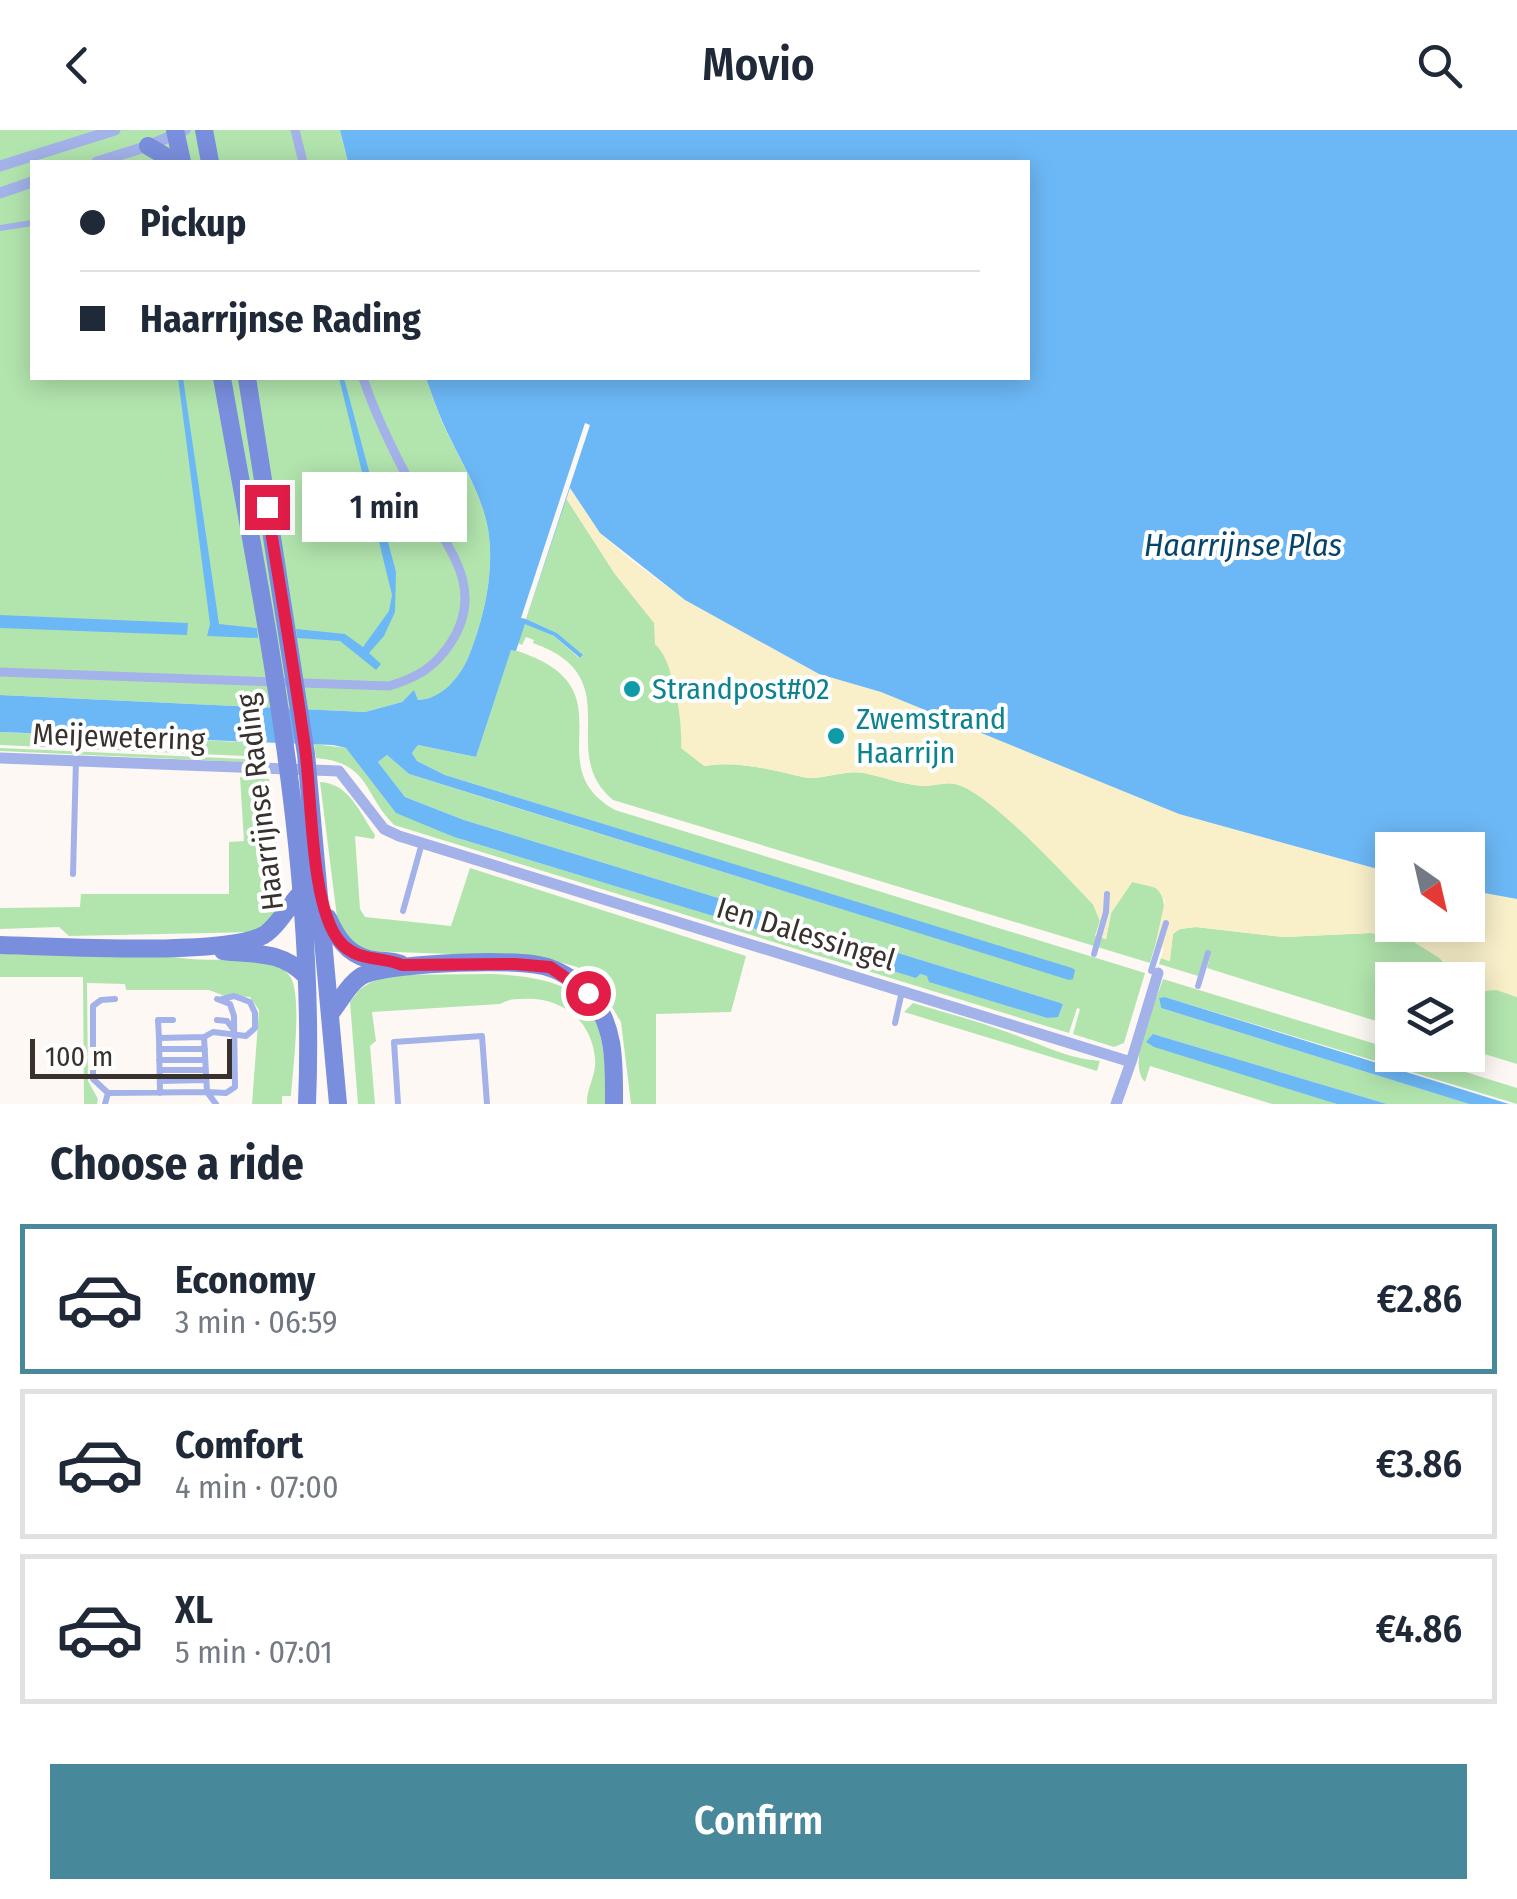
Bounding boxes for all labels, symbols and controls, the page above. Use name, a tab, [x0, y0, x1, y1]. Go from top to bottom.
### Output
icon: back	[50, 38, 105, 93]
text: Movio	[702, 38, 815, 92]
icon: search	[1412, 38, 1467, 93]
text: Pickup	[140, 200, 246, 246]
text: Haarrijnse Rading	[140, 296, 421, 342]
callout: 1 min	[302, 472, 467, 542]
route end	[245, 485, 290, 530]
text: 1 min	[350, 488, 419, 526]
water label: Haarrijnse Plas	[1144, 526, 1342, 564]
place label: Strandpost#02	[652, 671, 830, 707]
marker: Strandpost#02	[621, 678, 643, 700]
street label: Haarrijnse Rading	[229, 691, 291, 913]
place label: Zwemstrand Haarrijn	[856, 701, 1006, 771]
street label: Meijewetering	[32, 716, 207, 758]
marker: Zwemstrand Haarrijn	[825, 725, 847, 747]
north arrow	[1375, 832, 1485, 942]
map controls	[1375, 832, 1485, 1072]
street label: Ien Dalessingel	[712, 890, 900, 978]
button: layers	[1375, 962, 1485, 1072]
route start	[566, 971, 611, 1016]
scale bar	[30, 1034, 232, 1078]
text: 100 m	[45, 1040, 113, 1073]
text: Choose a ride	[50, 1137, 304, 1191]
icon: car	[55, 1254, 145, 1344]
text: Economy	[175, 1257, 315, 1303]
text: €2.86	[1377, 1276, 1462, 1322]
text: 3 min · 06:59	[175, 1303, 338, 1341]
icon: car	[55, 1419, 145, 1509]
text: Comfort	[175, 1422, 303, 1468]
text: €3.86	[1376, 1441, 1462, 1487]
text: 4 min · 07:00	[175, 1468, 339, 1506]
icon: car	[55, 1584, 145, 1674]
text: XL	[175, 1587, 213, 1633]
text: €4.86	[1376, 1606, 1462, 1652]
text: 5 min · 07:01	[175, 1633, 333, 1671]
button: Confirm	[50, 1764, 1467, 1879]

